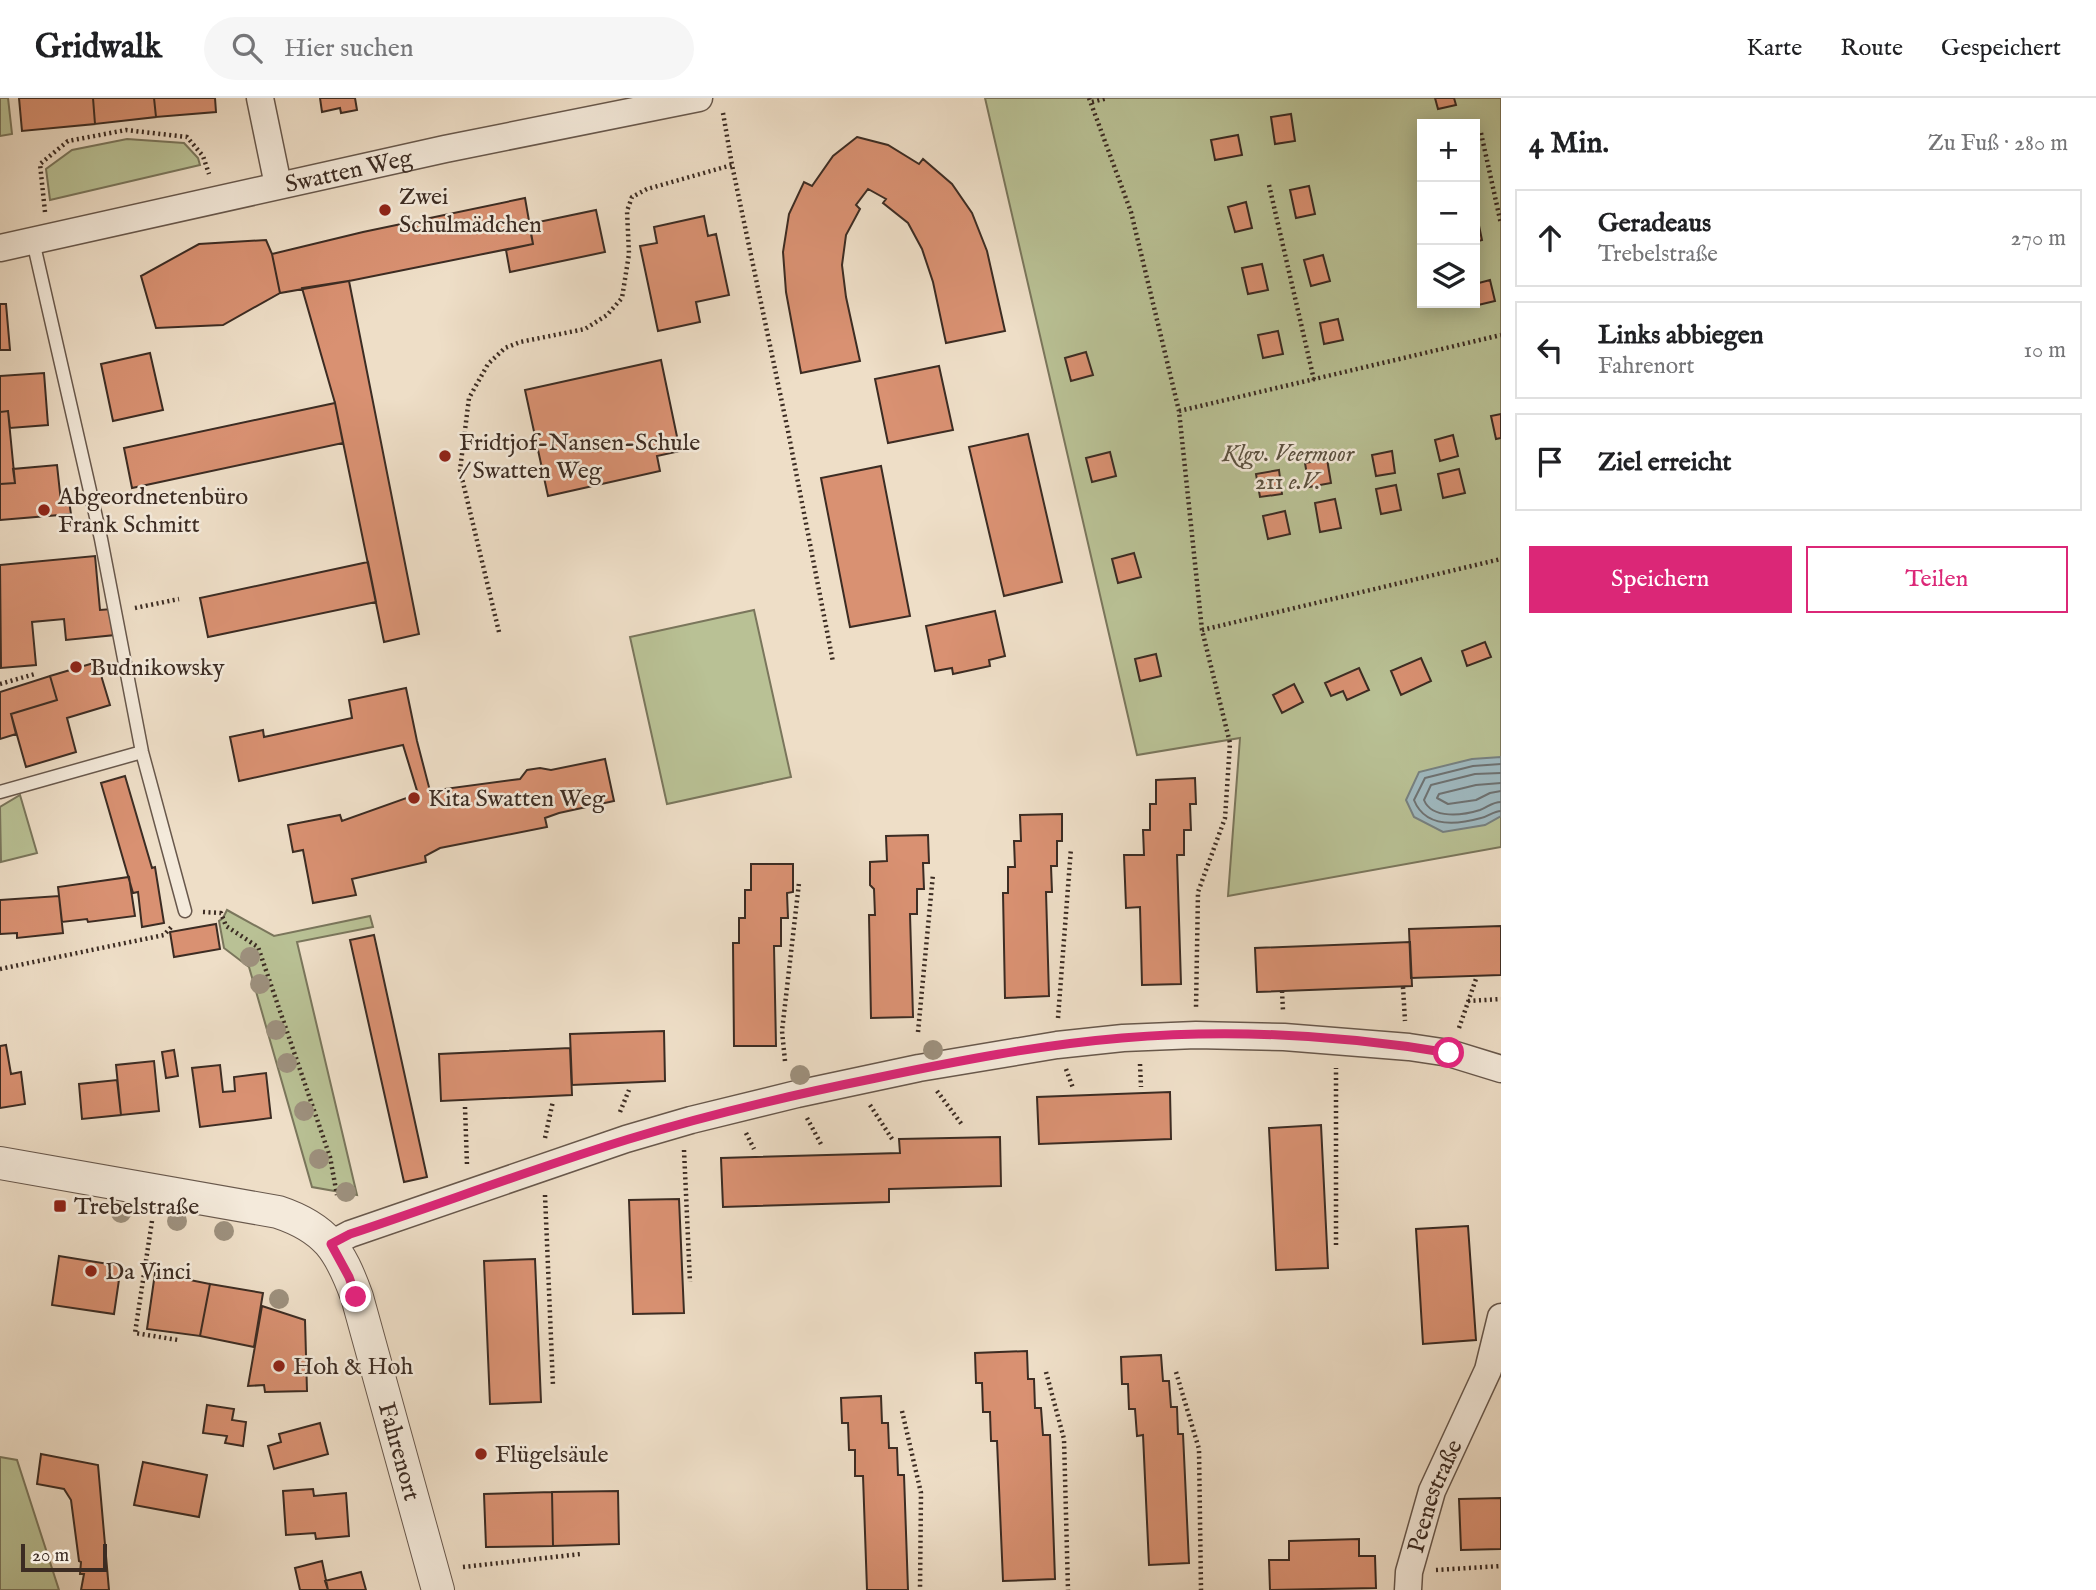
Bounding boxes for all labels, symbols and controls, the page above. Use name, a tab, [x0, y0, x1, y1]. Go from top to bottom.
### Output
search box	[204, 17, 694, 80]
text: Gridwalk	[35, 27, 162, 69]
icon: search	[228, 29, 266, 67]
text: Hier suchen	[284, 32, 414, 65]
text: Karte	[1747, 33, 1802, 64]
text: Route	[1840, 33, 1903, 64]
text: Gespeichert	[1941, 33, 2061, 64]
map controls	[1417, 119, 1480, 308]
button: +	[1417, 119, 1480, 182]
text: 4 Min.	[1529, 125, 1609, 163]
text: Zu Fuß · 280 m	[1928, 129, 2068, 158]
street label: Swatten Weg	[282, 143, 416, 201]
place label: Zwei Schulmädchen	[399, 182, 542, 241]
button: −	[1417, 182, 1480, 245]
marker: Zwei Schulmädchen	[377, 202, 393, 218]
text: Geradeaus	[1598, 207, 1711, 240]
icon: ahead	[1531, 219, 1569, 257]
text: 270 m	[2011, 224, 2066, 253]
text: Trebelstraße	[1598, 240, 1718, 269]
button: layers	[1417, 245, 1480, 308]
text: Links abbiegen	[1598, 319, 1764, 352]
icon: left	[1531, 331, 1569, 369]
text: 10 m	[2023, 336, 2066, 365]
text: Fahrenort	[1598, 352, 1694, 381]
place label: Fridtjof-Nansen-Schule / Swatten Weg	[459, 428, 700, 487]
park label: Klgv. Veermoor 211 e.V.	[1221, 439, 1356, 498]
icon: arrive	[1531, 443, 1569, 481]
text: Ziel erreicht	[1598, 446, 1731, 479]
marker: Fridtjof-Nansen-Schule / Swatten Weg	[437, 448, 453, 464]
place label: Abgeordnetenbüro Frank Schmitt	[57, 482, 248, 541]
marker: Abgeordnetenbüro Frank Schmitt	[36, 502, 52, 518]
button: Speichern	[1529, 546, 1792, 613]
button: Teilen	[1806, 546, 2068, 613]
place label: Budnikowsky	[90, 653, 225, 684]
marker: Budnikowsky	[68, 659, 84, 675]
place label: Kita Swatten Weg	[428, 784, 606, 815]
marker: Kita Swatten Weg	[406, 790, 422, 806]
route start	[1433, 1037, 1464, 1068]
place label: Trebelstraße	[74, 1192, 199, 1223]
marker: Trebelstraße	[52, 1198, 68, 1214]
place label: Da Vinci	[105, 1257, 192, 1288]
marker: Da Vinci	[83, 1263, 99, 1279]
route end	[340, 1281, 371, 1312]
place label: Hoh & Hoh	[293, 1352, 413, 1383]
marker: Hoh & Hoh	[271, 1358, 287, 1374]
street label: Fahrenort	[370, 1399, 427, 1504]
street label: Peenestraße	[1401, 1435, 1471, 1557]
place label: Flügelsäule	[495, 1440, 608, 1471]
marker: Flügelsäule	[473, 1446, 489, 1462]
scale bar	[21, 1541, 107, 1573]
text: 20 m	[32, 1544, 69, 1568]

